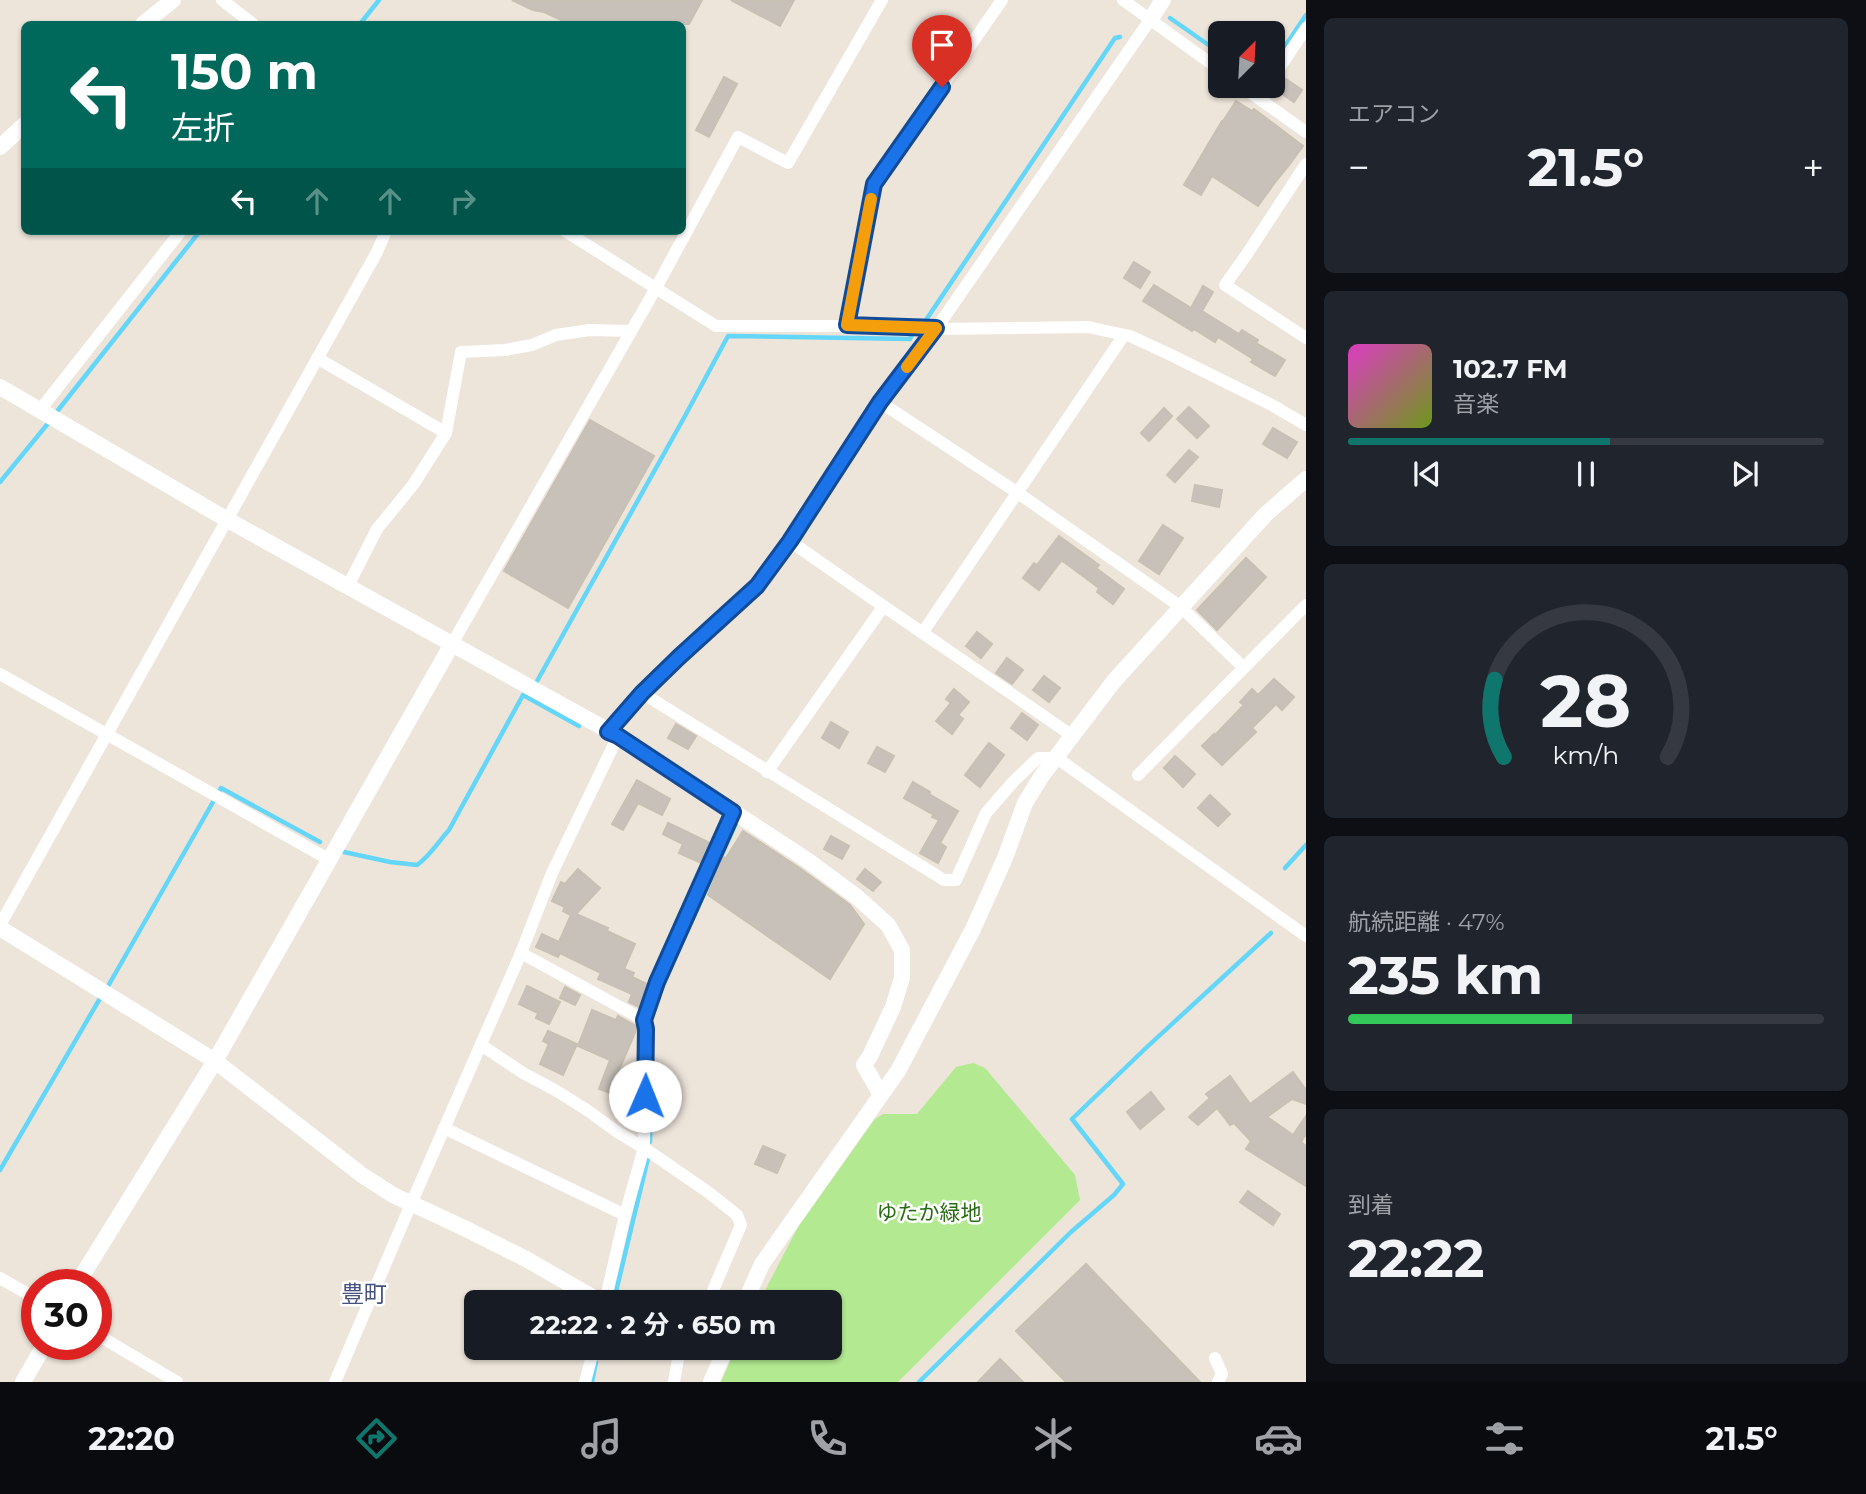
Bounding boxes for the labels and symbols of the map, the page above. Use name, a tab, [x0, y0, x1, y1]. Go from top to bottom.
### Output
pin	[912, 15, 972, 87]
north arrow	[1208, 21, 1284, 98]
position arrow	[608, 1059, 682, 1133]
park label: ゆたか緑地	[877, 1200, 982, 1225]
speed limit sign: 30	[21, 1269, 112, 1360]
district label: 豊町	[341, 1280, 387, 1308]

